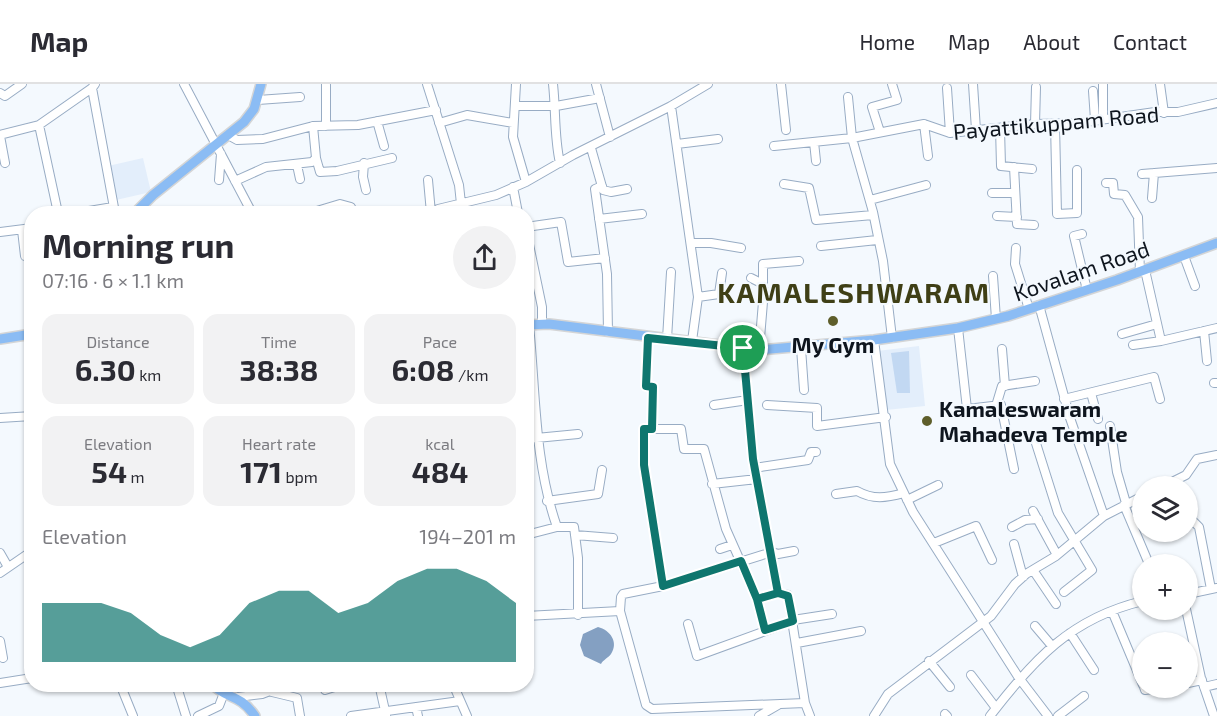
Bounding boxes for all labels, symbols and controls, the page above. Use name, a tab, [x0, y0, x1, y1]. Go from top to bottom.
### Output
text: Map	[30, 24, 88, 58]
text: Home	[859, 29, 915, 54]
text: Map	[948, 29, 990, 54]
text: About	[1023, 29, 1080, 54]
text: Contact	[1113, 29, 1187, 54]
street label: Payattikuppam Road	[952, 100, 1160, 144]
text: Morning run	[42, 225, 234, 265]
button: share	[453, 226, 516, 289]
street label: Kovalam Road	[1010, 235, 1152, 305]
text: 07:16 · 6 × 1.1 km	[42, 268, 184, 292]
district label: KAMALESHWARAM	[717, 275, 991, 309]
marker: My Gym	[826, 314, 840, 328]
pin	[717, 322, 768, 373]
icon: arrive	[726, 331, 759, 364]
place label: My Gym	[792, 331, 874, 358]
text: Distance	[86, 332, 150, 351]
text: Time	[261, 332, 297, 351]
text: Pace	[423, 332, 457, 351]
text: 6.30	[75, 351, 136, 387]
text: 38:38	[239, 351, 319, 387]
text: 6:08	[391, 351, 455, 387]
text: km	[136, 365, 161, 384]
text: /km	[455, 365, 489, 384]
place label: Kamaleswaram Mahadeva Temple	[939, 395, 1128, 446]
marker: Kamaleswaram Mahadeva Temple	[920, 414, 934, 428]
text: Elevation	[84, 434, 152, 453]
text: Heart rate	[242, 434, 316, 453]
text: kcal	[425, 434, 455, 453]
text: 54	[91, 453, 127, 489]
text: 171	[240, 453, 282, 489]
text: 484	[412, 453, 468, 489]
text: m	[127, 467, 145, 486]
text: bpm	[282, 467, 318, 486]
map controls	[1132, 476, 1198, 698]
button: layers	[1132, 476, 1198, 542]
text: Elevation	[42, 524, 127, 548]
text: 194–201 m	[419, 524, 516, 548]
button: +	[1132, 554, 1198, 620]
button: −	[1132, 632, 1198, 698]

